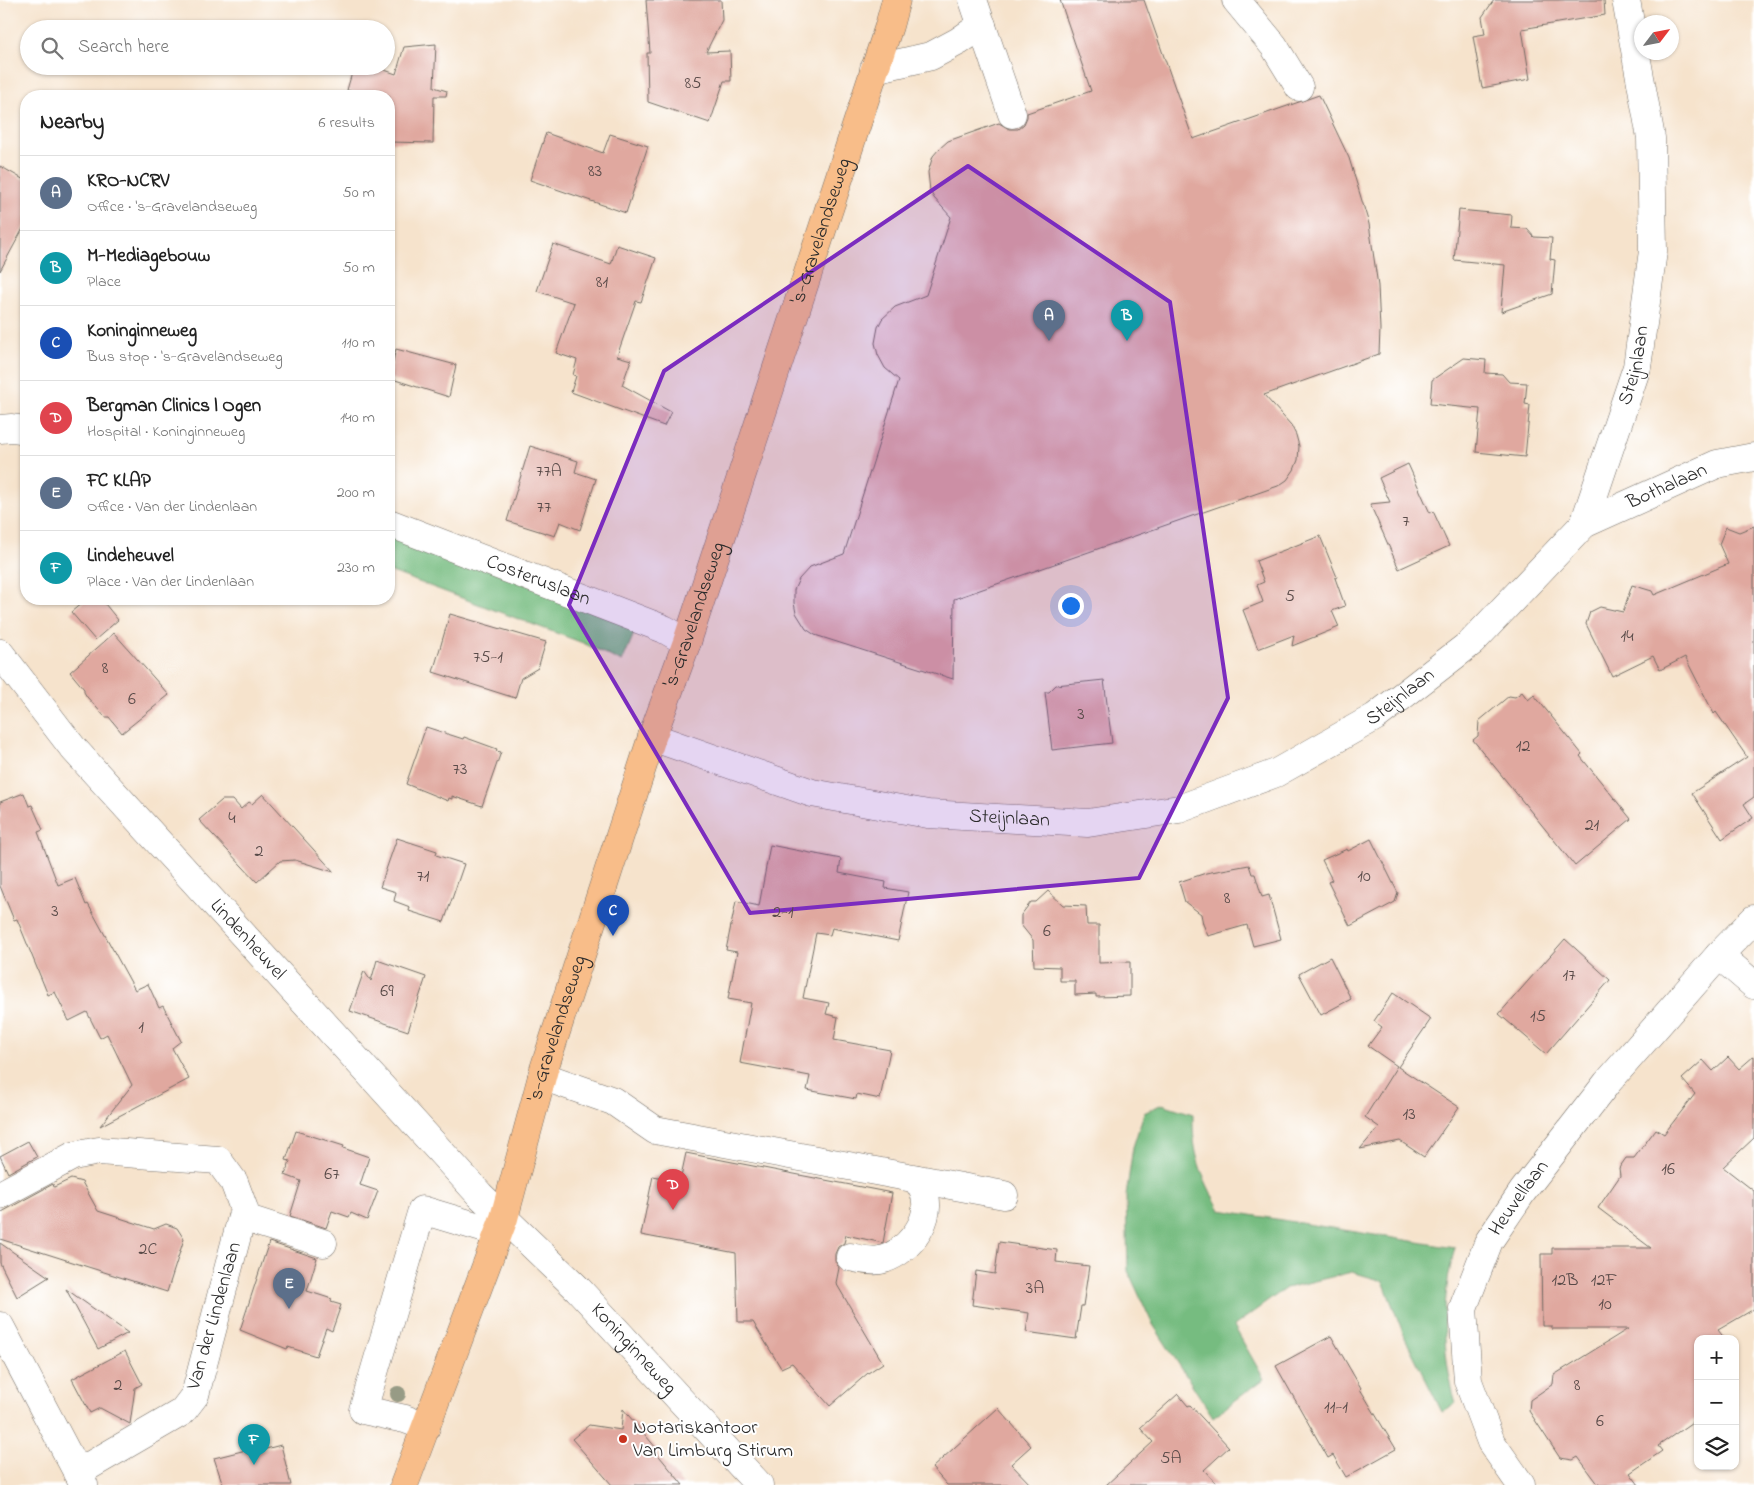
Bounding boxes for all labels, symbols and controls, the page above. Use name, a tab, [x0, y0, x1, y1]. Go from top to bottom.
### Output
north arrow	[1634, 15, 1679, 60]
search box	[20, 20, 395, 75]
icon: search	[38, 34, 66, 62]
text: Search here	[78, 34, 169, 61]
house number: 85	[684, 71, 702, 97]
text: Nearby	[40, 108, 104, 138]
text: 6 results	[318, 111, 375, 135]
street label: 's-Gravelandseweg	[784, 154, 860, 308]
house number: 83	[588, 159, 602, 185]
text: KRO-NCRV	[87, 168, 169, 195]
text: A	[51, 181, 61, 205]
text: 50 m	[343, 181, 375, 205]
text: Office · 's-Gravelandseweg	[87, 195, 257, 219]
text: M-Mediagebouw	[87, 243, 210, 270]
text: B	[51, 256, 61, 280]
text: 50 m	[343, 256, 375, 280]
text: Place	[87, 270, 121, 294]
house number: 81	[596, 270, 609, 296]
pin: A	[1033, 300, 1065, 341]
pin: B	[1111, 300, 1143, 341]
text: Koninginneweg	[87, 318, 197, 345]
street label: Steijnlaan	[1611, 324, 1657, 409]
text: C	[52, 331, 60, 355]
text: 110 m	[341, 331, 375, 355]
text: Bus stop · 's-Gravelandseweg	[87, 345, 283, 369]
text: Bergman Clinics | Ogen	[87, 393, 261, 420]
text: D	[50, 406, 62, 430]
text: 140 m	[340, 406, 375, 430]
text: Hospital · Koninginneweg	[87, 420, 245, 444]
street label: Bothalaan	[1621, 456, 1712, 518]
house number: 77A	[536, 459, 562, 485]
text: FC KLAP	[87, 468, 151, 495]
text: E	[51, 481, 61, 505]
text: 200 m	[337, 481, 375, 505]
text: Office · Van der Lindenlaan	[87, 495, 257, 519]
house number: 77	[537, 495, 552, 521]
house number: 7	[1402, 509, 1410, 535]
street label: 's-Gravelandseweg	[657, 538, 734, 692]
text: Lindeheuvel	[87, 543, 174, 570]
street label: Costeruslaan	[482, 547, 595, 614]
text: F	[51, 556, 61, 580]
text: 230 m	[337, 556, 375, 580]
text: Place · Van der Lindenlaan	[87, 570, 254, 594]
house number: 5	[1285, 584, 1295, 610]
your location	[1058, 593, 1084, 619]
house number: 14	[1620, 624, 1634, 650]
house number: 75-1	[473, 645, 503, 671]
house number: 8	[102, 656, 109, 682]
street label: Steijnlaan	[1361, 661, 1441, 734]
house number: 6	[128, 687, 136, 713]
house number: 3	[1077, 702, 1085, 728]
house number: 12	[1516, 734, 1530, 760]
house number: 73	[453, 757, 467, 783]
street label: Steijnlaan	[968, 802, 1051, 835]
house number: 4	[228, 806, 236, 832]
house number: 21	[1585, 813, 1600, 839]
house number: 2	[255, 839, 264, 865]
house number: 71	[416, 864, 430, 890]
house number: 10	[1357, 864, 1371, 890]
house number: 8	[1224, 886, 1231, 912]
street label: Lindenheuvel	[203, 892, 292, 987]
pin: C	[597, 895, 629, 936]
house number: 3	[51, 899, 59, 925]
house number: 2-1	[772, 900, 794, 926]
house number: 6	[1043, 919, 1051, 945]
street label: 's-Gravelandseweg	[521, 952, 595, 1105]
house number: 17	[1562, 963, 1576, 989]
house number: 69	[380, 979, 394, 1005]
house number: 15	[1530, 1004, 1546, 1030]
house number: 1	[138, 1015, 144, 1041]
house number: 13	[1402, 1102, 1416, 1128]
street label: Heuvellaan	[1482, 1154, 1556, 1242]
house number: 16	[1661, 1157, 1675, 1183]
house number: 67	[324, 1162, 340, 1188]
pin: D	[657, 1169, 689, 1210]
house number: 2C	[139, 1237, 158, 1263]
street label: Van der Lindenlaan	[180, 1239, 250, 1394]
pin: E	[273, 1268, 305, 1309]
house number: 12B	[1552, 1268, 1578, 1294]
house number: 12F	[1591, 1268, 1617, 1294]
house number: 3A	[1026, 1276, 1044, 1302]
house number: 10	[1598, 1292, 1612, 1318]
street label: Koninginneweg	[584, 1297, 684, 1402]
map controls	[1694, 1335, 1739, 1470]
button: +	[1694, 1335, 1739, 1380]
house number: 2	[114, 1373, 123, 1399]
house number: 8	[1574, 1373, 1581, 1399]
button: −	[1694, 1380, 1739, 1425]
house number: 11-1	[1324, 1395, 1348, 1421]
house number: 6	[1596, 1409, 1604, 1435]
place label: Notariskantoor Van Limburg Stirum	[632, 1414, 793, 1467]
pin: F	[238, 1424, 270, 1465]
button: layers	[1694, 1425, 1739, 1470]
marker: Notariskantoor Van Limburg Stirum	[617, 1433, 629, 1445]
house number: 5A	[1160, 1446, 1182, 1472]

